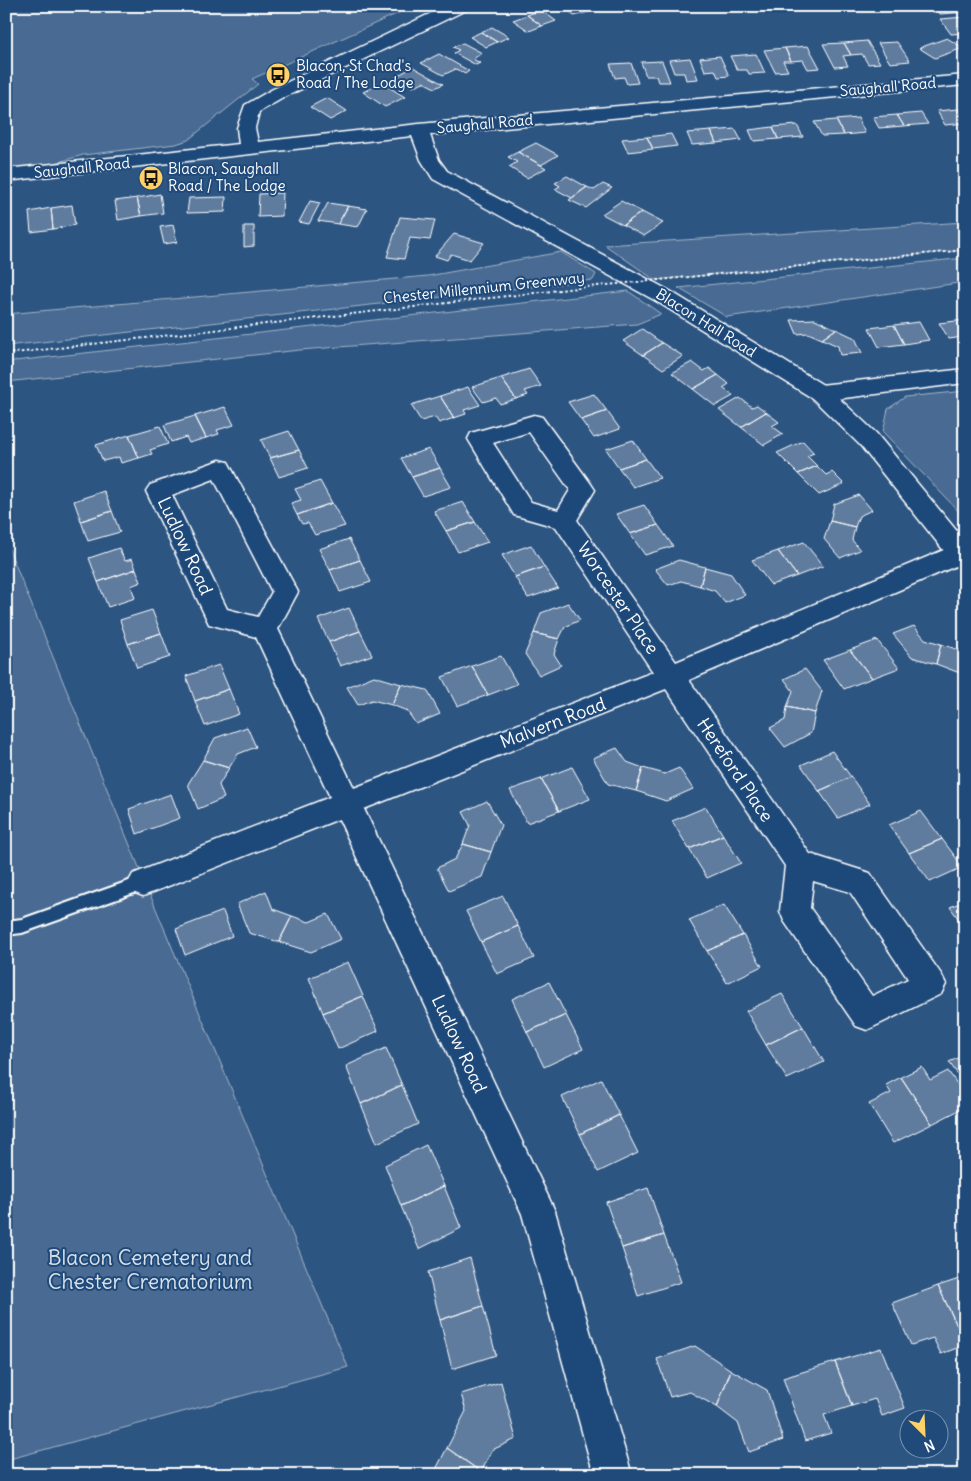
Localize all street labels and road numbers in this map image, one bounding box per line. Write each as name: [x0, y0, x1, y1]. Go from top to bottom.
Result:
street label: Saughall Road: [839, 73, 937, 100]
street label: Saughall Road: [436, 110, 534, 137]
street label: Saughall Road: [33, 153, 131, 182]
street label: Chester Millennium Greenway: [382, 267, 586, 308]
street label: Blacon Hall Road: [653, 284, 760, 361]
street label: Ludlow Road: [153, 493, 218, 599]
street label: Worcester Place: [572, 537, 664, 658]
street label: Malvern Road: [497, 692, 609, 753]
street label: Hereford Place: [692, 713, 779, 826]
street label: Ludlow Road: [427, 991, 492, 1097]

